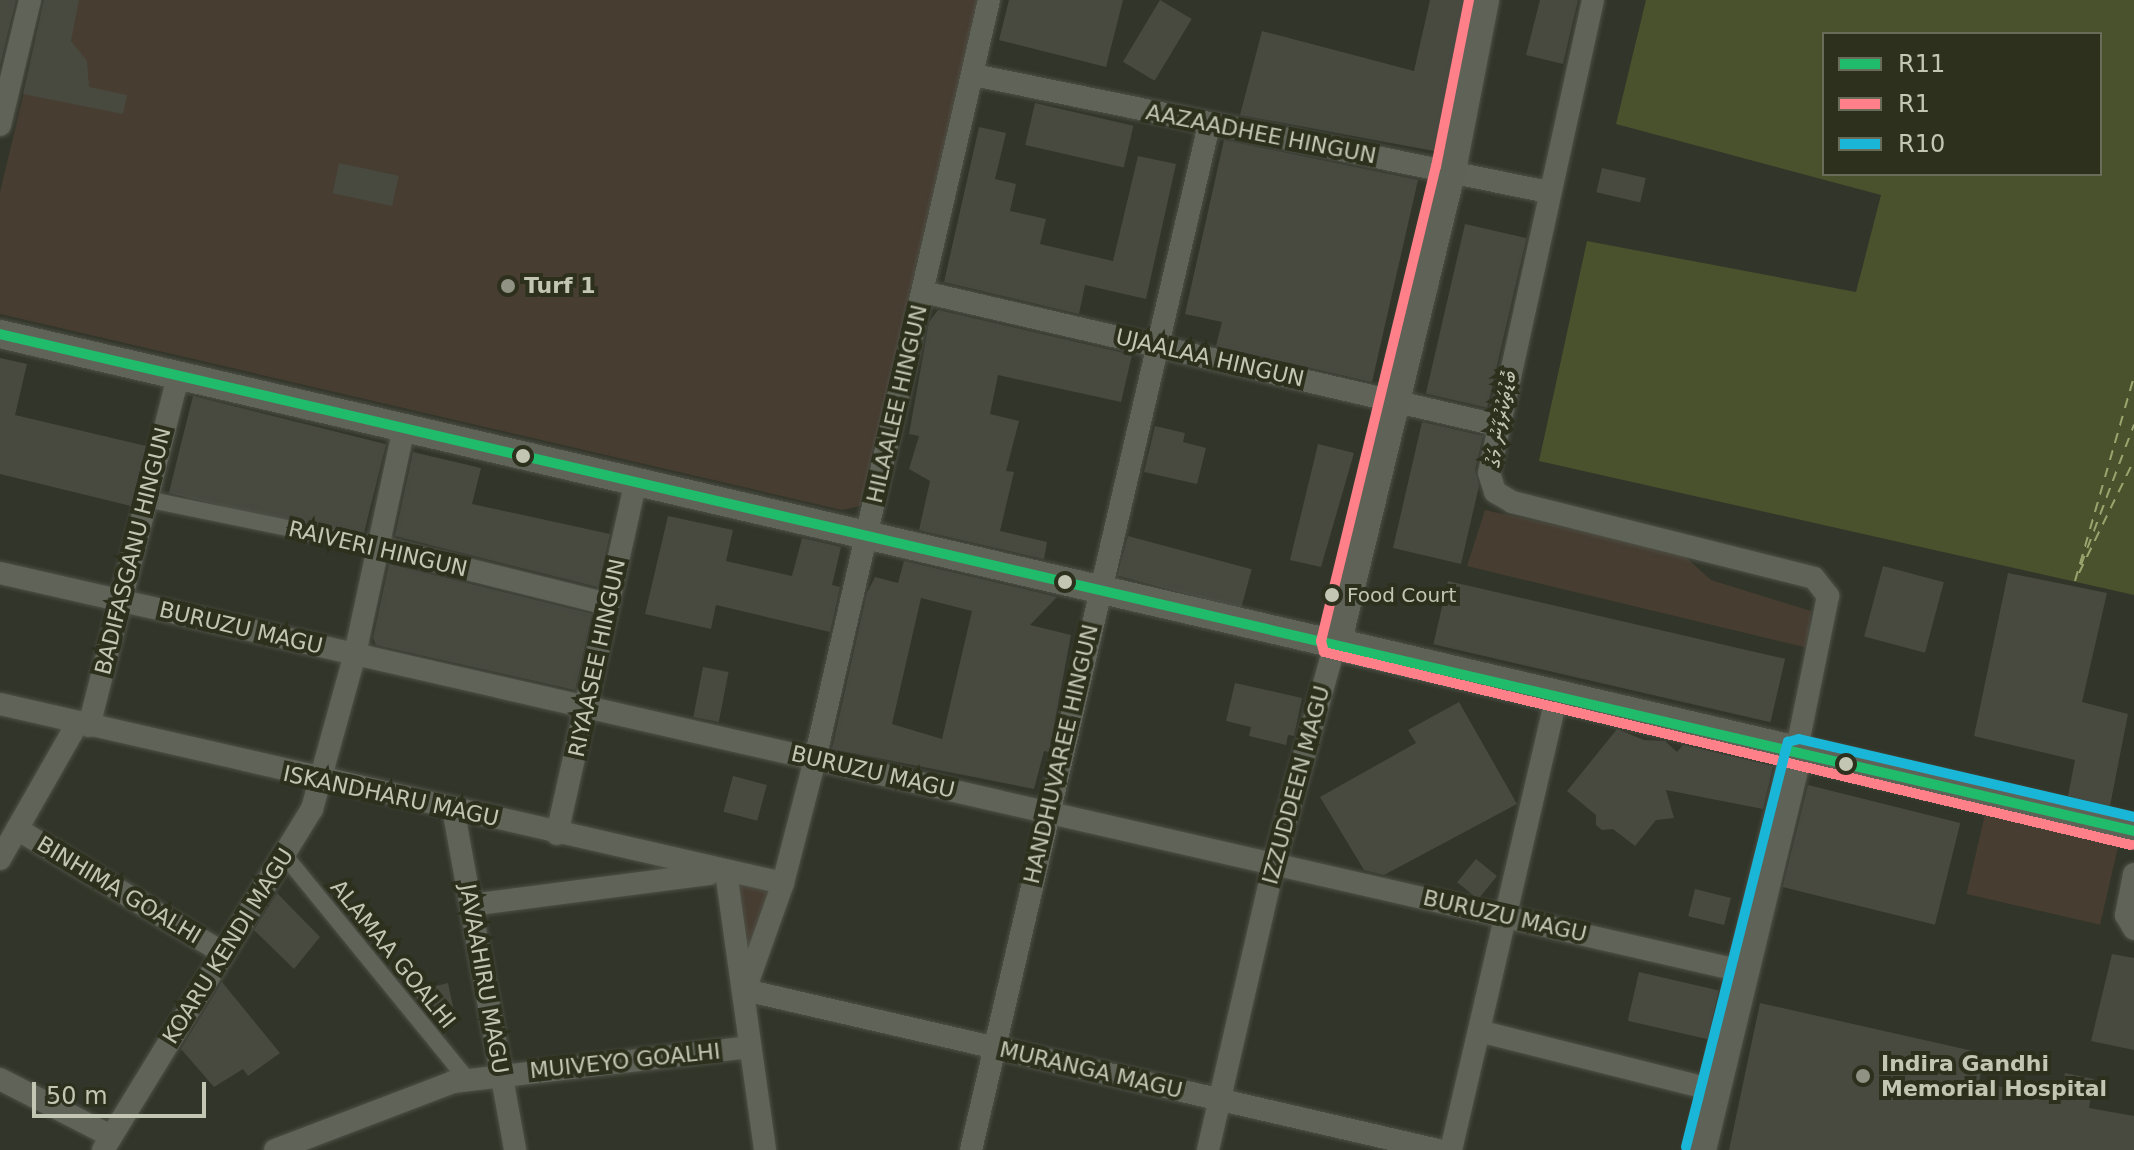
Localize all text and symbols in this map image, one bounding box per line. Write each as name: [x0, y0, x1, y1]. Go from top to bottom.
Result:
legend: [1822, 32, 2102, 176]
text: R11: [1898, 50, 1945, 78]
text: R1: [1898, 90, 1930, 118]
street label: AAZAADHEE HINGUN: [1144, 99, 1378, 169]
text: R10: [1898, 130, 1945, 158]
place label: Turf 1: [524, 273, 596, 299]
marker: Turf 1: [499, 277, 517, 295]
street label: HILAALEE HINGUN: [861, 302, 933, 506]
street label: UJAALAA HINGUN: [1113, 323, 1307, 393]
street label: ބޮޑުތަކުރުފާނު މަގު: [1480, 369, 1522, 469]
street label: BADIFASGANU HINGUN: [89, 425, 177, 677]
unlabelled marker: [515, 448, 531, 464]
street label: RAIVERI HINGUN: [286, 516, 470, 582]
street label: RIYAASEE HINGUN: [563, 556, 631, 760]
unlabelled marker: [1057, 574, 1073, 590]
place label: Food Court: [1347, 583, 1456, 607]
marker: Food Court: [1324, 587, 1340, 603]
street label: BURUZU MAGU: [157, 596, 325, 660]
street label: HANDHUVAREE HINGUN: [1018, 622, 1104, 886]
street label: IZZUDDEEN MAGU: [1257, 683, 1335, 887]
street label: BURUZU MAGU: [789, 740, 957, 804]
unlabelled marker: [1838, 756, 1854, 772]
street label: ISKANDHARU MAGU: [281, 760, 501, 832]
street label: BINHIMA GOALHI: [32, 831, 206, 949]
street label: KOARU KENDI MAGU: [157, 843, 299, 1049]
street label: ALAMAA GOALHI: [325, 874, 461, 1034]
street label: JAVAAHIRU MAGU: [454, 882, 514, 1076]
street label: BURUZU MAGU: [1421, 884, 1589, 948]
street label: MURANGA MAGU: [997, 1036, 1185, 1104]
street label: MUIVEYO GOALHI: [528, 1038, 722, 1084]
place label: Indira Gandhi Memorial Hospital: [1881, 1050, 2107, 1102]
marker: Indira Gandhi Memorial Hospital: [1852, 1065, 1874, 1087]
scale bar: [36, 1066, 210, 1116]
text: 50 m: [46, 1082, 108, 1110]

